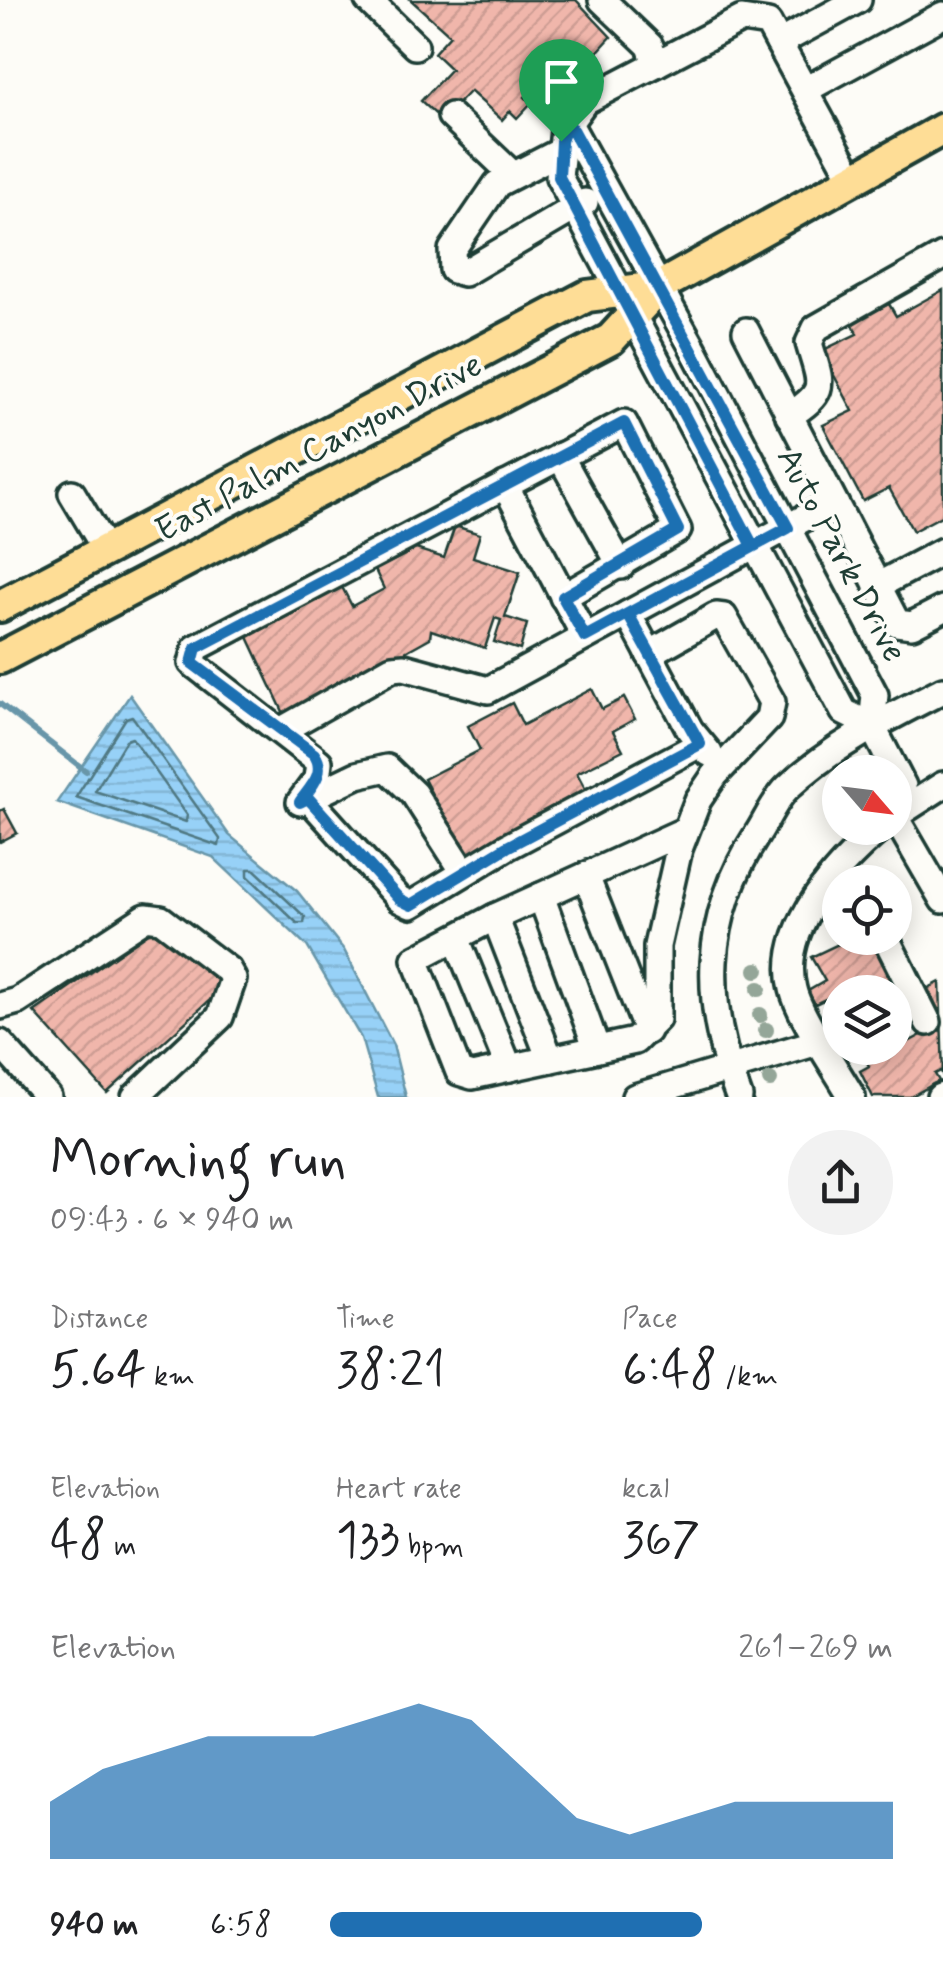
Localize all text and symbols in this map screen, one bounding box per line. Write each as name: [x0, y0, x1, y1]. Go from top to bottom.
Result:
pin: [519, 39, 604, 142]
icon: arrive: [534, 54, 589, 109]
street label: East Palm Canyon Drive: [148, 342, 490, 554]
street label: Auto Park Drive: [765, 439, 917, 671]
north arrow: [822, 755, 912, 845]
map controls: [822, 755, 912, 1065]
button: locate: [822, 865, 912, 955]
button: layers: [822, 975, 912, 1065]
text: Morning run: [50, 1125, 347, 1197]
button: share: [788, 1130, 893, 1235]
text: 09:43 · 6 × 940 m: [50, 1199, 294, 1241]
text: Distance: [50, 1301, 148, 1338]
text: Time: [336, 1301, 395, 1338]
text: Pace: [622, 1301, 678, 1338]
text: 5.64: [50, 1338, 146, 1404]
text: 38:21: [336, 1338, 445, 1404]
text: 6:48: [622, 1338, 717, 1404]
text: km: [146, 1359, 195, 1396]
text: /km: [717, 1359, 778, 1396]
text: Elevation: [50, 1471, 160, 1508]
text: Heart rate: [336, 1471, 462, 1508]
text: kcal: [622, 1471, 669, 1508]
text: 48: [50, 1508, 107, 1574]
text: 133: [336, 1508, 400, 1574]
text: 367: [622, 1508, 700, 1574]
text: m: [107, 1529, 136, 1566]
text: bpm: [400, 1529, 464, 1566]
text: Elevation: [50, 1627, 176, 1669]
text: 261–269 m: [738, 1627, 893, 1669]
text: 940 m: [50, 1904, 138, 1946]
text: 6:58: [210, 1904, 272, 1946]

